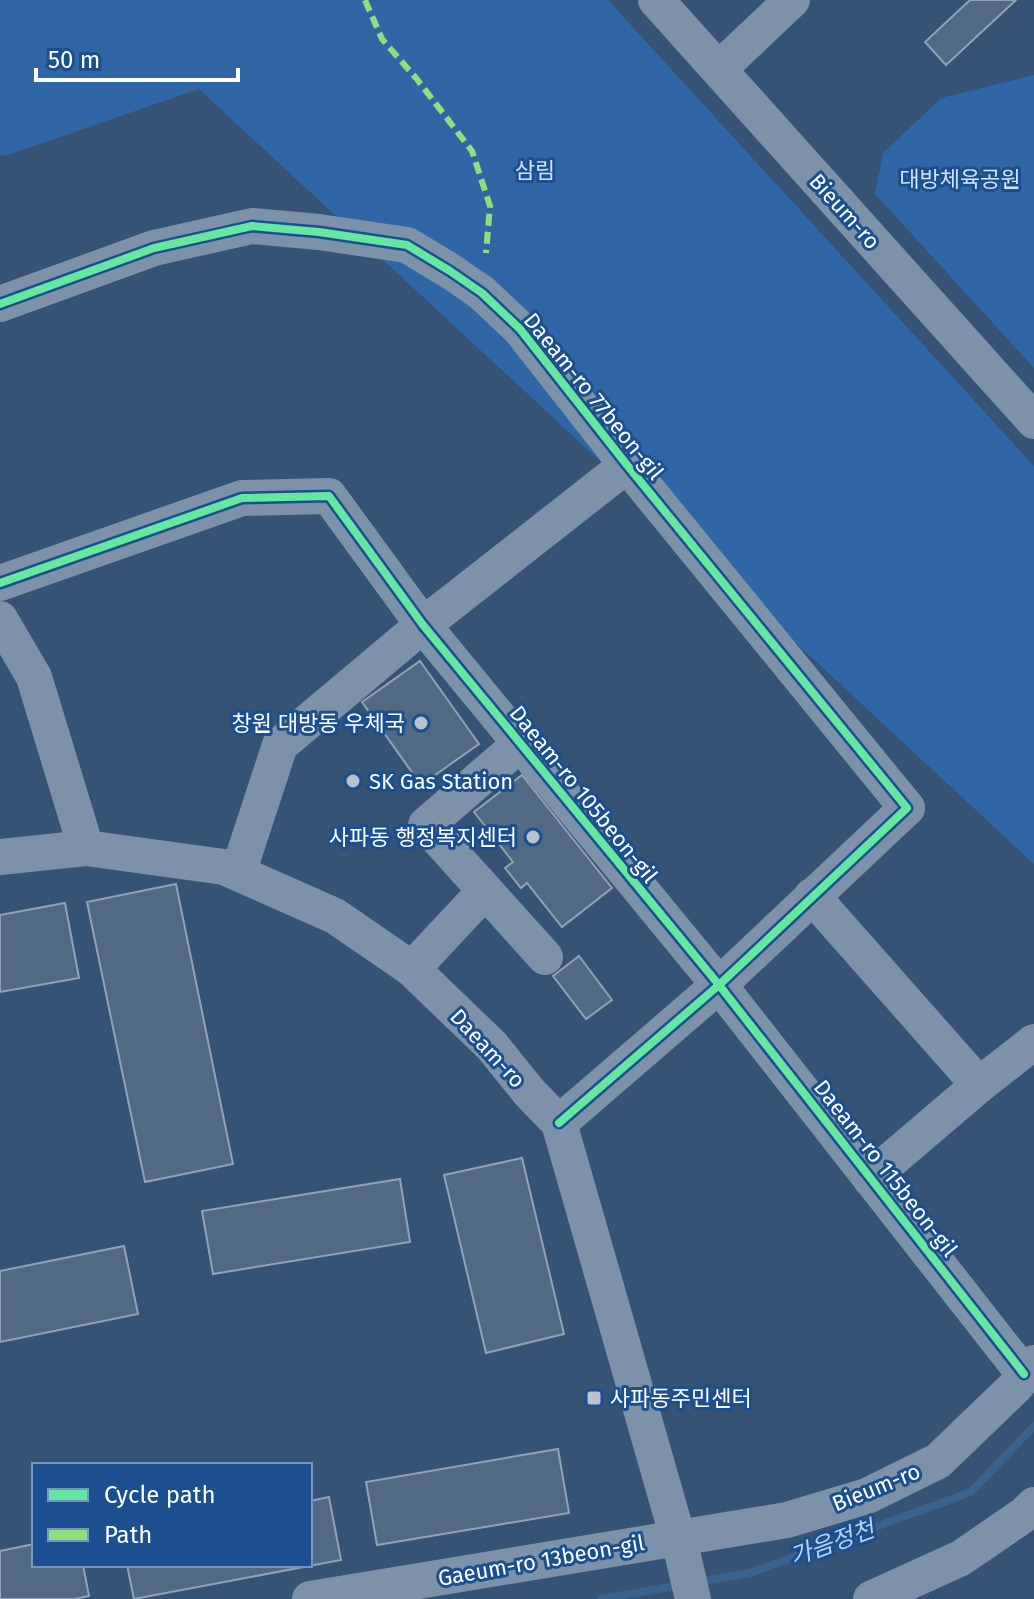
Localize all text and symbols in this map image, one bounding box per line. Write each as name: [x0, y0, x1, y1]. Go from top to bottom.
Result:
scale bar: [36, 32, 238, 82]
text: 50 m: [48, 46, 100, 74]
park label: 삼림: [515, 157, 555, 184]
park label: 대방체육공원: [899, 166, 1021, 193]
street label: Bieum-ro: [804, 168, 886, 255]
street label: Daeam-ro 77beon-gil: [518, 307, 669, 485]
street label: Daeam-ro 105beon-gil: [504, 700, 663, 888]
place label: 창원 대방동 우체국: [231, 710, 405, 737]
marker: 창원 대방동 우체국: [412, 714, 430, 732]
place label: SK Gas Station: [369, 768, 513, 795]
marker: SK Gas Station: [344, 772, 362, 790]
place label: 사파동 행정복지센터: [329, 824, 517, 851]
marker: 사파동 행정복지센터: [524, 828, 542, 846]
street label: Daeam-ro: [444, 1003, 531, 1093]
street label: Daeam-ro 115beon-gil: [808, 1074, 963, 1262]
place label: 사파동주민센터: [610, 1385, 752, 1412]
marker: 사파동주민센터: [585, 1389, 603, 1407]
street label: Bieum-ro: [828, 1458, 924, 1517]
legend: [32, 1463, 312, 1567]
text: Cycle path: [104, 1481, 216, 1509]
water label: 가음정천: [786, 1514, 881, 1571]
text: Path: [104, 1521, 152, 1549]
street label: Gaeum-ro 13beon-gil: [436, 1529, 646, 1592]

